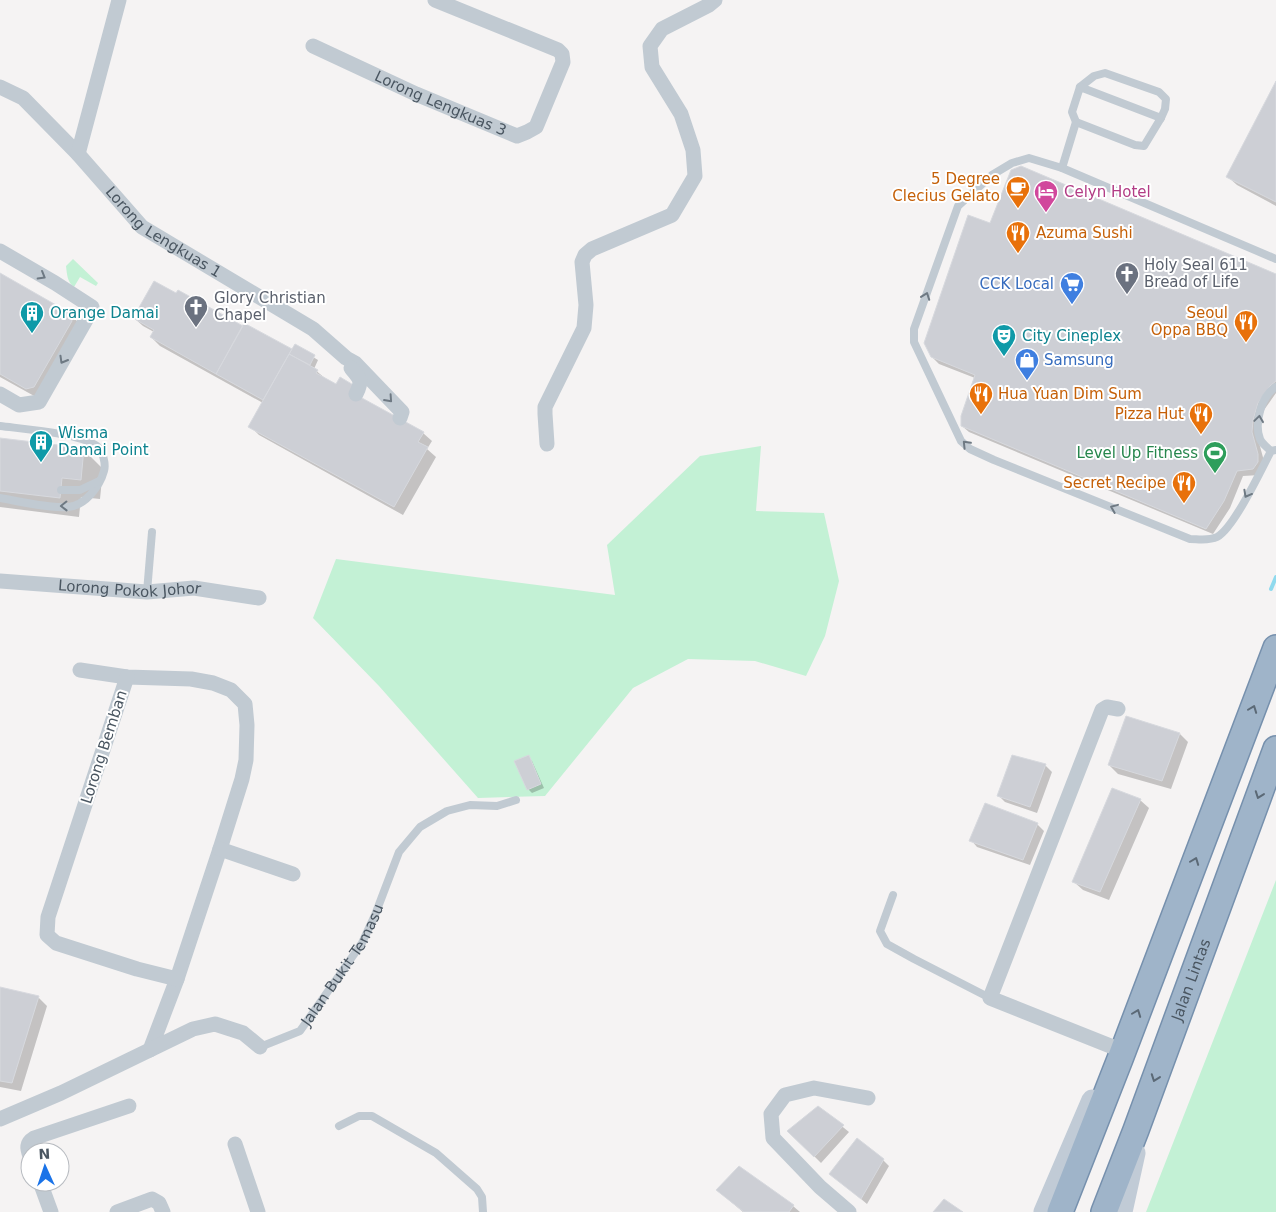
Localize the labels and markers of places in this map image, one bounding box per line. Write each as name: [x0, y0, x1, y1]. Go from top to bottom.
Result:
place label: 5 Degree Clecius Gelato: [892, 170, 1000, 205]
cafe icon: 5 Degree Clecius Gelato: [1005, 175, 1031, 209]
hotel icon: Celyn Hotel: [1033, 179, 1059, 213]
place label: Celyn Hotel: [1064, 183, 1151, 201]
restaurant icon: Azuma Sushi: [1005, 220, 1031, 254]
place label: Azuma Sushi: [1036, 224, 1133, 242]
place label: Holy Seal 611 Bread of Life: [1144, 256, 1248, 291]
church icon: Holy Seal 611 Bread of Life: [1114, 261, 1140, 295]
supermarket icon: CCK Local: [1059, 271, 1085, 305]
place label: CCK Local: [980, 275, 1054, 293]
place label: Glory Christian Chapel: [214, 289, 326, 324]
church icon: Glory Christian Chapel: [183, 294, 209, 328]
building icon: Orange Damai: [19, 300, 45, 334]
place label: Orange Damai: [50, 304, 159, 322]
place label: Seoul Oppa BBQ: [1151, 304, 1228, 339]
restaurant icon: Seoul Oppa BBQ: [1233, 309, 1259, 343]
theatre icon: City Cineplex: [991, 323, 1017, 357]
place label: City Cineplex: [1022, 327, 1121, 345]
shop icon: Samsung: [1014, 347, 1040, 381]
place label: Samsung: [1044, 351, 1114, 369]
restaurant icon: Hua Yuan Dim Sum: [968, 381, 994, 415]
place label: Hua Yuan Dim Sum: [998, 385, 1142, 403]
restaurant icon: Pizza Hut: [1188, 401, 1214, 435]
place label: Pizza Hut: [1115, 405, 1184, 423]
place label: Wisma Damai Point: [58, 424, 149, 459]
building icon: Wisma Damai Point: [28, 429, 54, 463]
sports icon: Level Up Fitness: [1202, 440, 1228, 474]
place label: Level Up Fitness: [1076, 444, 1198, 462]
restaurant icon: Secret Recipe: [1171, 470, 1197, 504]
place label: Secret Recipe: [1063, 474, 1166, 492]

